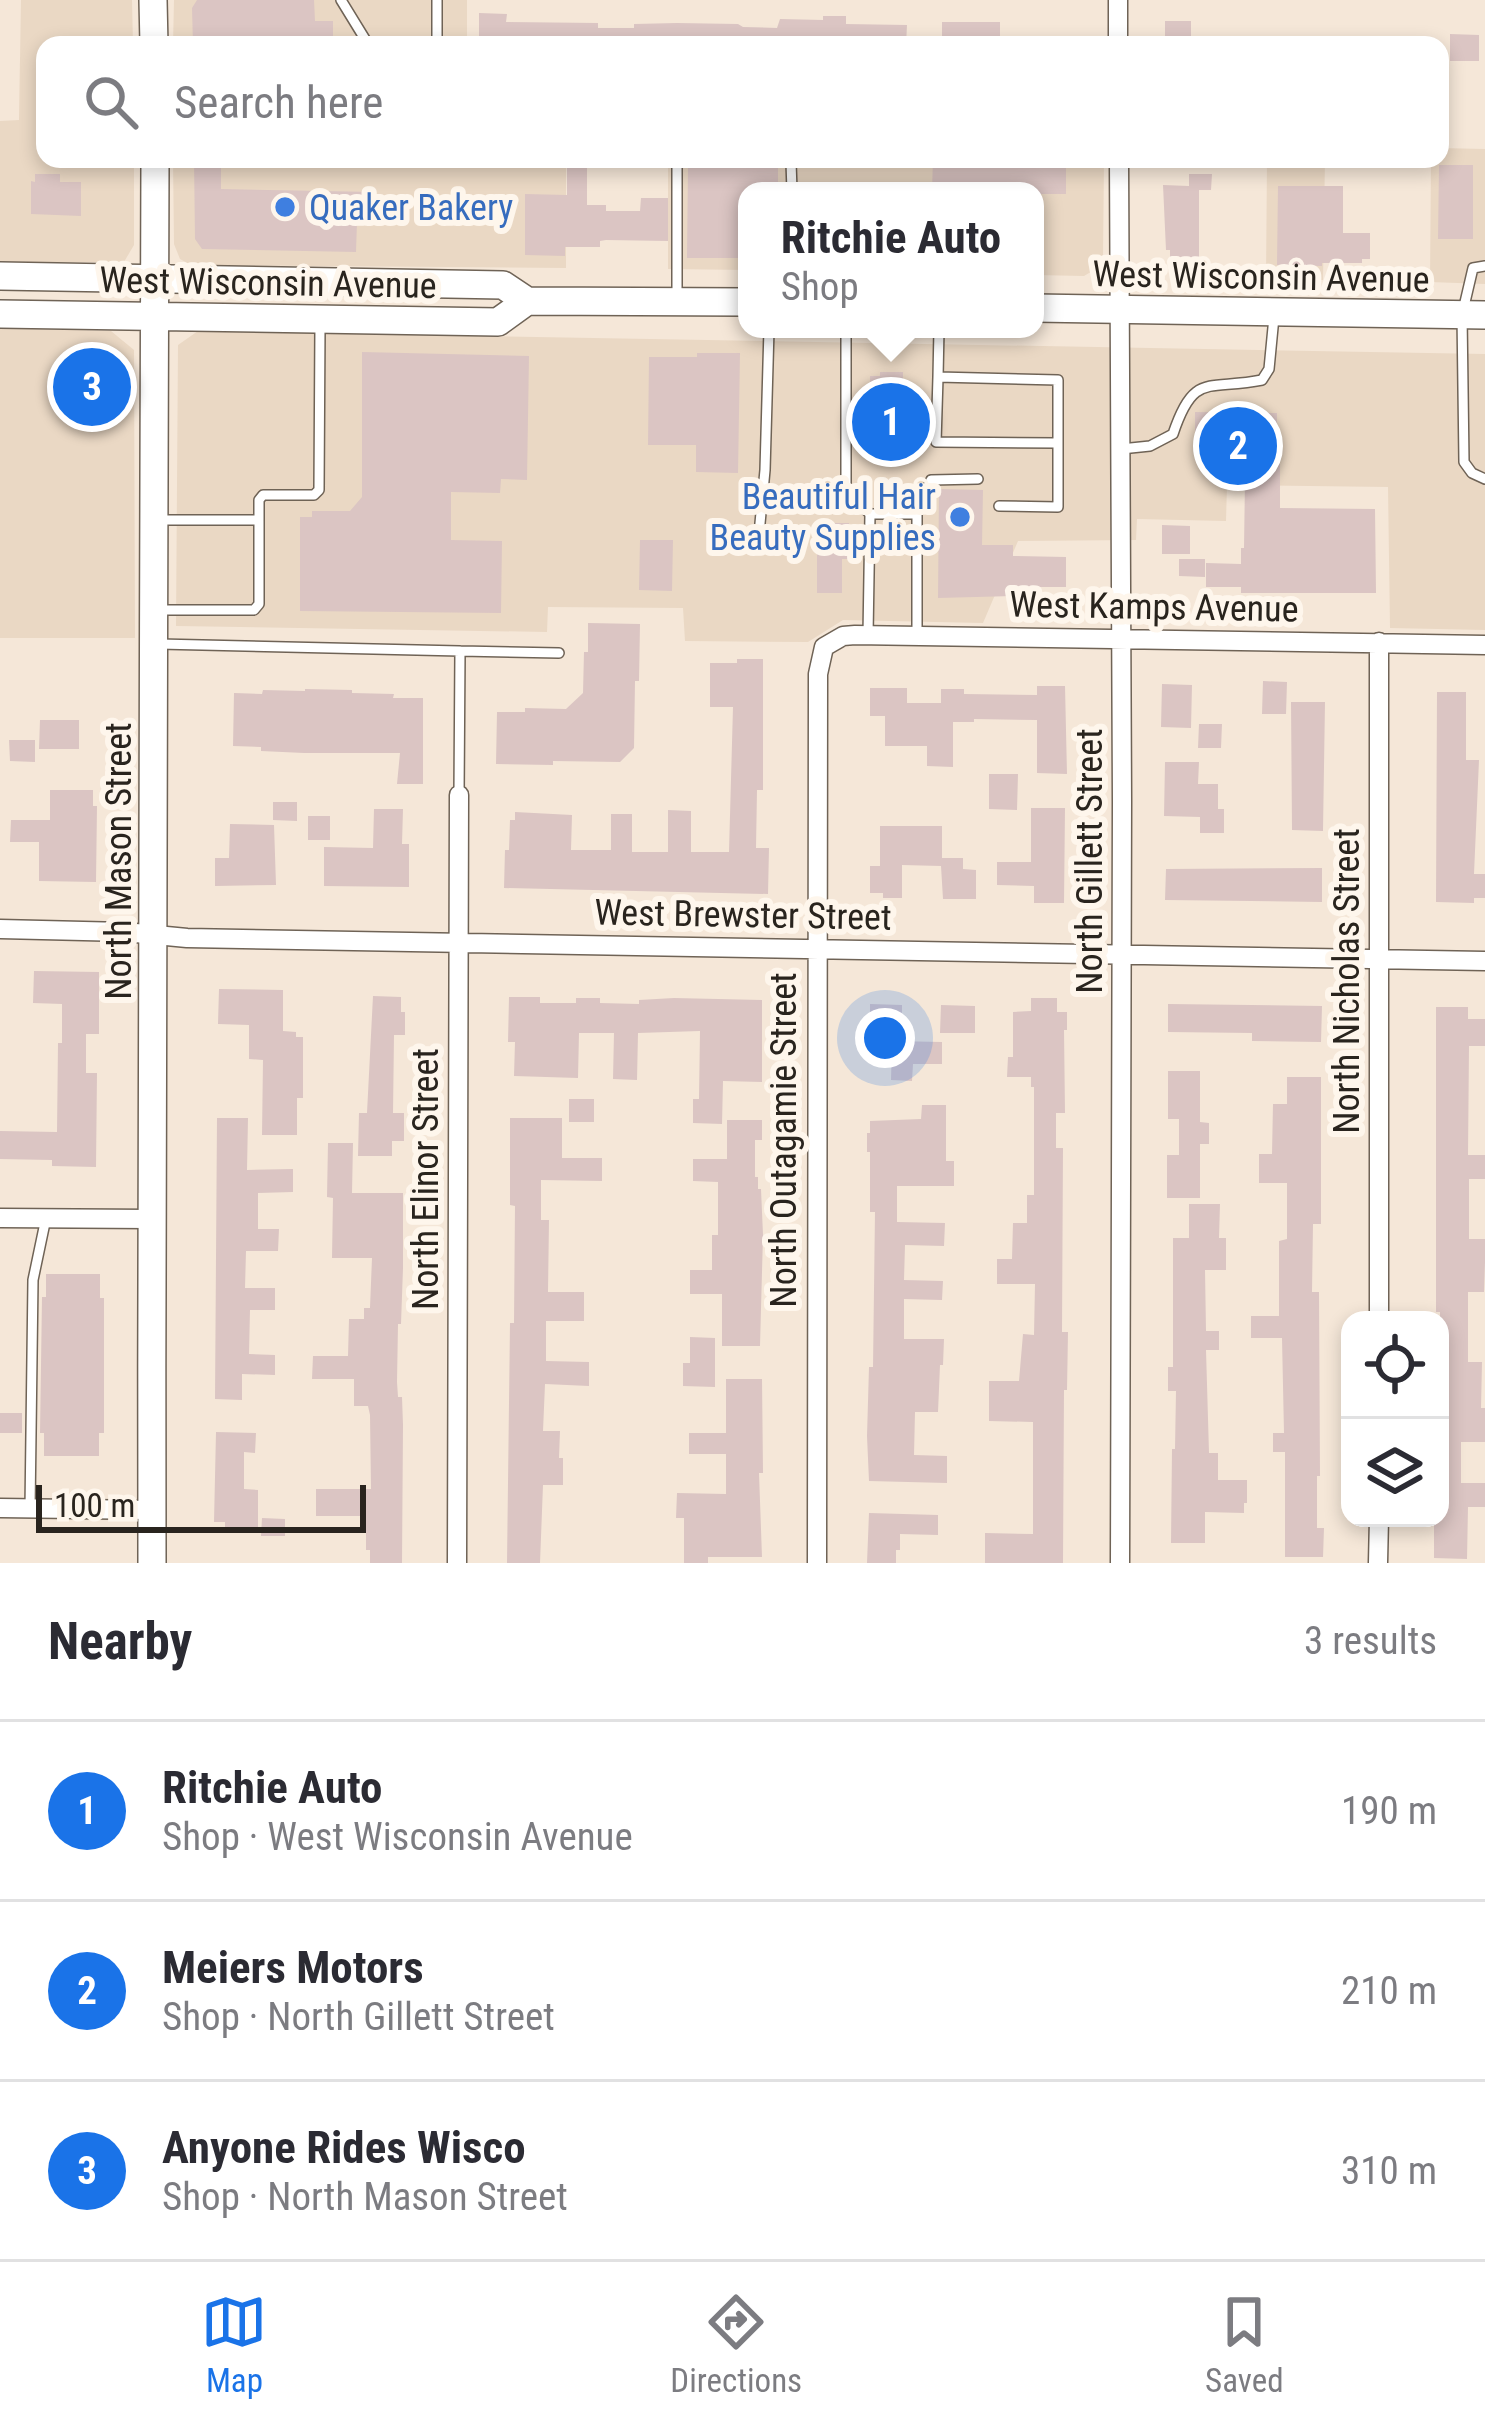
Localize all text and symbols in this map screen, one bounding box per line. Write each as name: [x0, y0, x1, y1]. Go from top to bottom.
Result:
search box: [36, 36, 1449, 168]
icon: search: [78, 69, 144, 135]
text: Search here: [174, 76, 383, 129]
popup: [738, 182, 1044, 338]
place label: Quaker Bakery: [309, 187, 513, 229]
marker: Quaker Bakery: [272, 194, 298, 220]
text: Ritchie Auto: [781, 211, 1001, 264]
street label: West Wisconsin Avenue: [1092, 253, 1430, 301]
street label: West Wisconsin Avenue: [99, 259, 437, 307]
text: Shop: [781, 264, 859, 310]
pin: 3: [53, 342, 131, 432]
pin: 1: [852, 377, 930, 467]
pin: 2: [1199, 401, 1277, 491]
place label: Beautiful Hair Beauty Supplies: [710, 476, 936, 559]
marker: Beautiful Hair Beauty Supplies: [947, 504, 973, 530]
street label: West Kamps Avenue: [1009, 583, 1299, 631]
street label: North Mason Street: [98, 722, 140, 1000]
street label: North Gillett Street: [1069, 728, 1111, 994]
street label: North Nicholas Street: [1326, 828, 1368, 1134]
street label: West Brewster Street: [594, 891, 892, 939]
street label: North Outagamie Street: [763, 972, 805, 1308]
your location: [855, 1008, 915, 1068]
street label: North Elinor Street: [405, 1048, 447, 1310]
map controls: [1341, 1311, 1449, 1527]
button: locate: [1341, 1311, 1449, 1419]
button: layers: [1341, 1419, 1449, 1527]
scale bar: [36, 1479, 366, 1532]
text: 100 m: [54, 1486, 135, 1525]
text: Nearby: [48, 1612, 192, 1671]
text: 3 results: [1304, 1618, 1437, 1664]
text: Ritchie Auto: [162, 1761, 382, 1814]
text: 1: [77, 1788, 97, 1834]
text: 190 m: [1341, 1788, 1437, 1834]
text: Shop · West Wisconsin Avenue: [162, 1814, 633, 1860]
text: Meiers Motors: [162, 1941, 424, 1994]
text: 2: [77, 1968, 97, 2014]
text: 210 m: [1341, 1968, 1437, 2014]
text: Shop · North Gillett Street: [162, 1994, 555, 2040]
text: Anyone Rides Wisco: [162, 2121, 526, 2174]
text: 3: [77, 2148, 97, 2194]
text: 310 m: [1341, 2148, 1437, 2194]
text: Shop · North Mason Street: [162, 2174, 568, 2220]
tab: Map: [201, 2289, 267, 2400]
tab: Directions: [670, 2289, 802, 2400]
tab: Saved: [1205, 2289, 1284, 2400]

